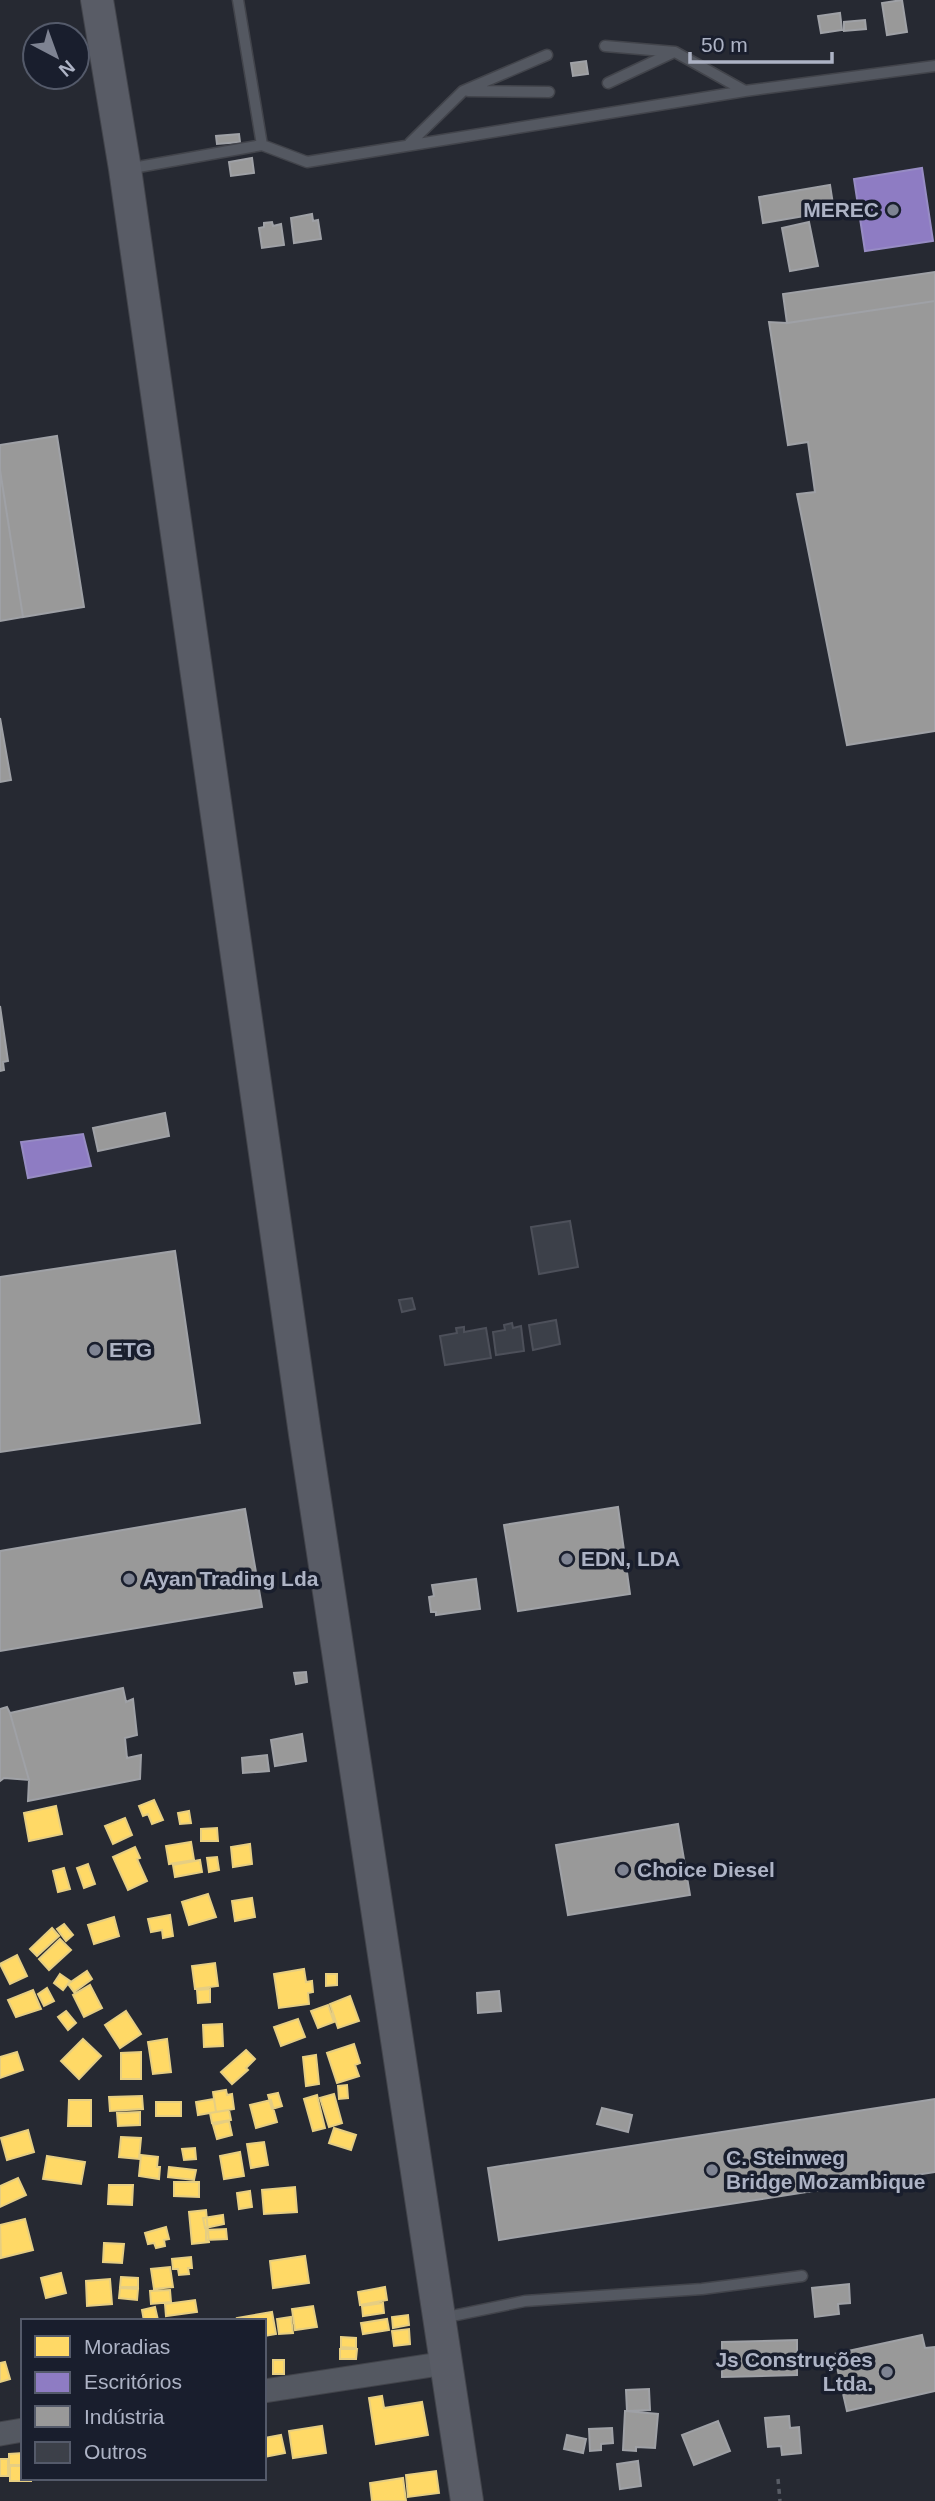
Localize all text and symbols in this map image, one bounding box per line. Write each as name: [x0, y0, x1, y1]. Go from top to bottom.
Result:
north arrow: [21, 21, 91, 91]
scale bar: [690, 21, 832, 65]
text: 50 m: [701, 33, 748, 56]
text: N: [55, 56, 79, 81]
place label: MEREC: [803, 198, 879, 221]
marker: MEREC: [885, 202, 901, 218]
place label: ETG: [109, 1338, 152, 1361]
marker: ETG: [87, 1342, 103, 1358]
place label: EDN, LDA: [581, 1547, 680, 1570]
marker: EDN, LDA: [559, 1551, 575, 1567]
place label: Ayan Trading Lda: [143, 1567, 319, 1590]
marker: Ayan Trading Lda: [121, 1571, 137, 1587]
place label: Choice Diesel: [637, 1858, 775, 1881]
marker: Choice Diesel: [615, 1862, 631, 1878]
place label: C. Steinweg Bridge Mozambique: [726, 2146, 926, 2193]
marker: C. Steinweg Bridge Mozambique: [704, 2162, 720, 2178]
legend: [21, 2319, 266, 2480]
text: Moradias: [84, 2335, 170, 2358]
place label: Js Construções Ltda.: [715, 2348, 873, 2395]
marker: Js Construções Ltda.: [879, 2364, 895, 2380]
text: Escritórios: [84, 2370, 182, 2393]
text: Indústria: [84, 2405, 165, 2428]
text: Outros: [84, 2440, 147, 2463]

